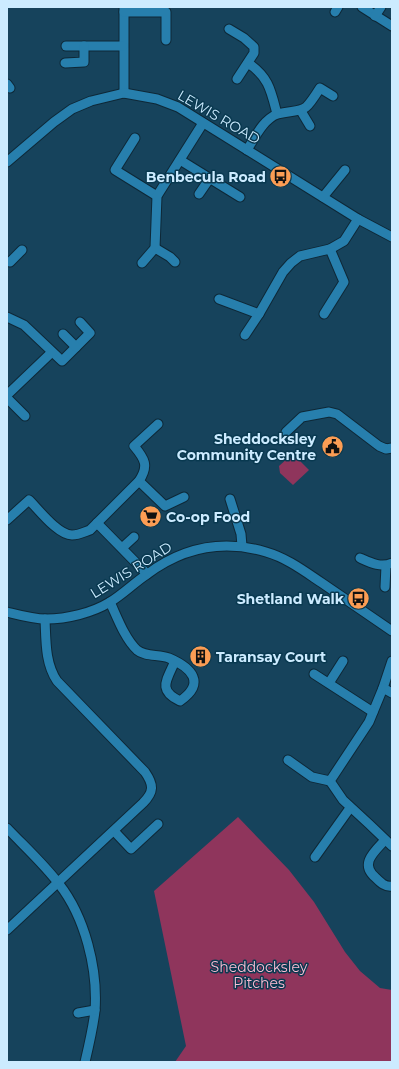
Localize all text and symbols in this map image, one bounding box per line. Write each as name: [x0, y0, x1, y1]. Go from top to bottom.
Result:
street label: LEWIS ROAD: [174, 86, 264, 148]
bus stop icon: Benbecula Road: [268, 164, 294, 190]
place label: Benbecula Road: [146, 168, 266, 186]
place label: Sheddocksley Community Centre: [177, 430, 317, 464]
public building icon: Sheddocksley Community Centre: [319, 434, 345, 460]
supermarket icon: Co-op Food: [137, 504, 163, 530]
place label: Co-op Food: [166, 508, 250, 526]
street label: LEWIS ROAD: [87, 538, 175, 602]
bus stop icon: Shetland Walk: [346, 586, 372, 612]
place label: Shetland Walk: [237, 590, 345, 608]
building icon: Taransay Court: [188, 644, 214, 670]
place label: Taransay Court: [216, 648, 326, 666]
park label: Sheddocksley Pitches: [211, 958, 308, 992]

